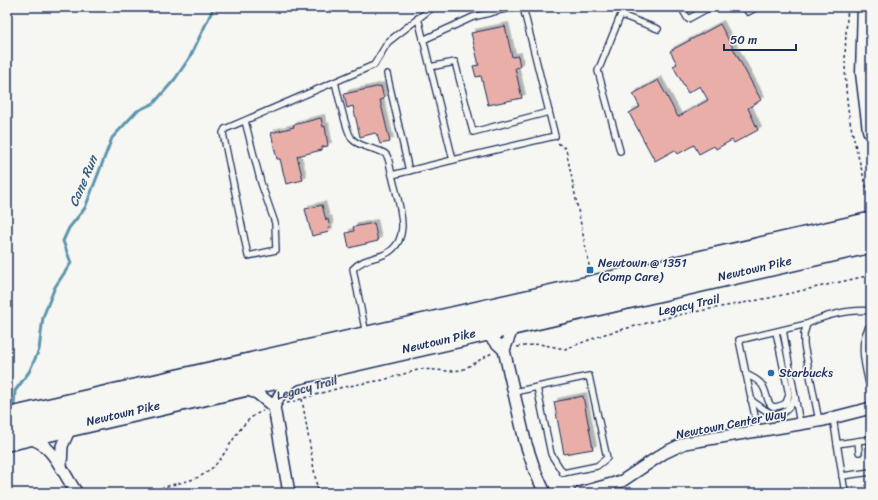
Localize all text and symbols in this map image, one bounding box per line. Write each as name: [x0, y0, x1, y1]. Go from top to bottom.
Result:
scale bar: [724, 26, 796, 52]
text: 50 m: [730, 29, 757, 51]
water label: Cane Run: [62, 150, 105, 210]
street label: Newtown Pike: [716, 250, 794, 288]
place label: Newtown @ 1351 (Comp Care): [598, 252, 687, 288]
marker: Newtown @ 1351 (Comp Care): [585, 265, 595, 275]
street label: Legacy Trail: [656, 288, 722, 322]
street label: Newtown Pike: [400, 322, 478, 360]
place label: Starbucks: [779, 362, 833, 384]
marker: Starbucks: [766, 368, 776, 378]
street label: Legacy Trail: [274, 369, 340, 407]
street label: Newtown Pike: [84, 394, 162, 433]
street label: Newtown Center Way: [674, 402, 789, 446]

